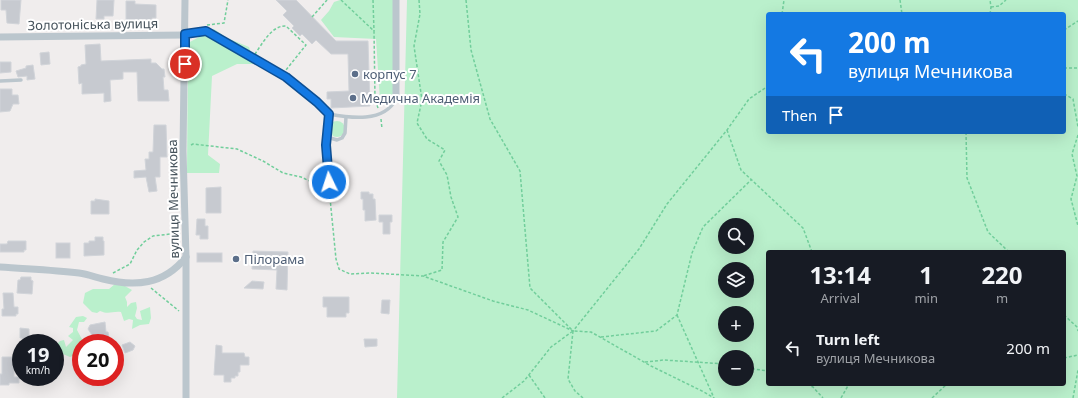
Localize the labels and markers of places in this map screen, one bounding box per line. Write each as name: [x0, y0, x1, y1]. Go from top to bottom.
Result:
pin: [168, 47, 202, 81]
place label: корпус 7: [363, 65, 417, 83]
marker: корпус 7: [350, 69, 360, 79]
place label: Медична Академія: [361, 89, 480, 107]
marker: Медична Академія: [348, 93, 358, 103]
place label: Пілорама: [244, 250, 305, 268]
marker: Пілорама: [231, 254, 241, 264]

